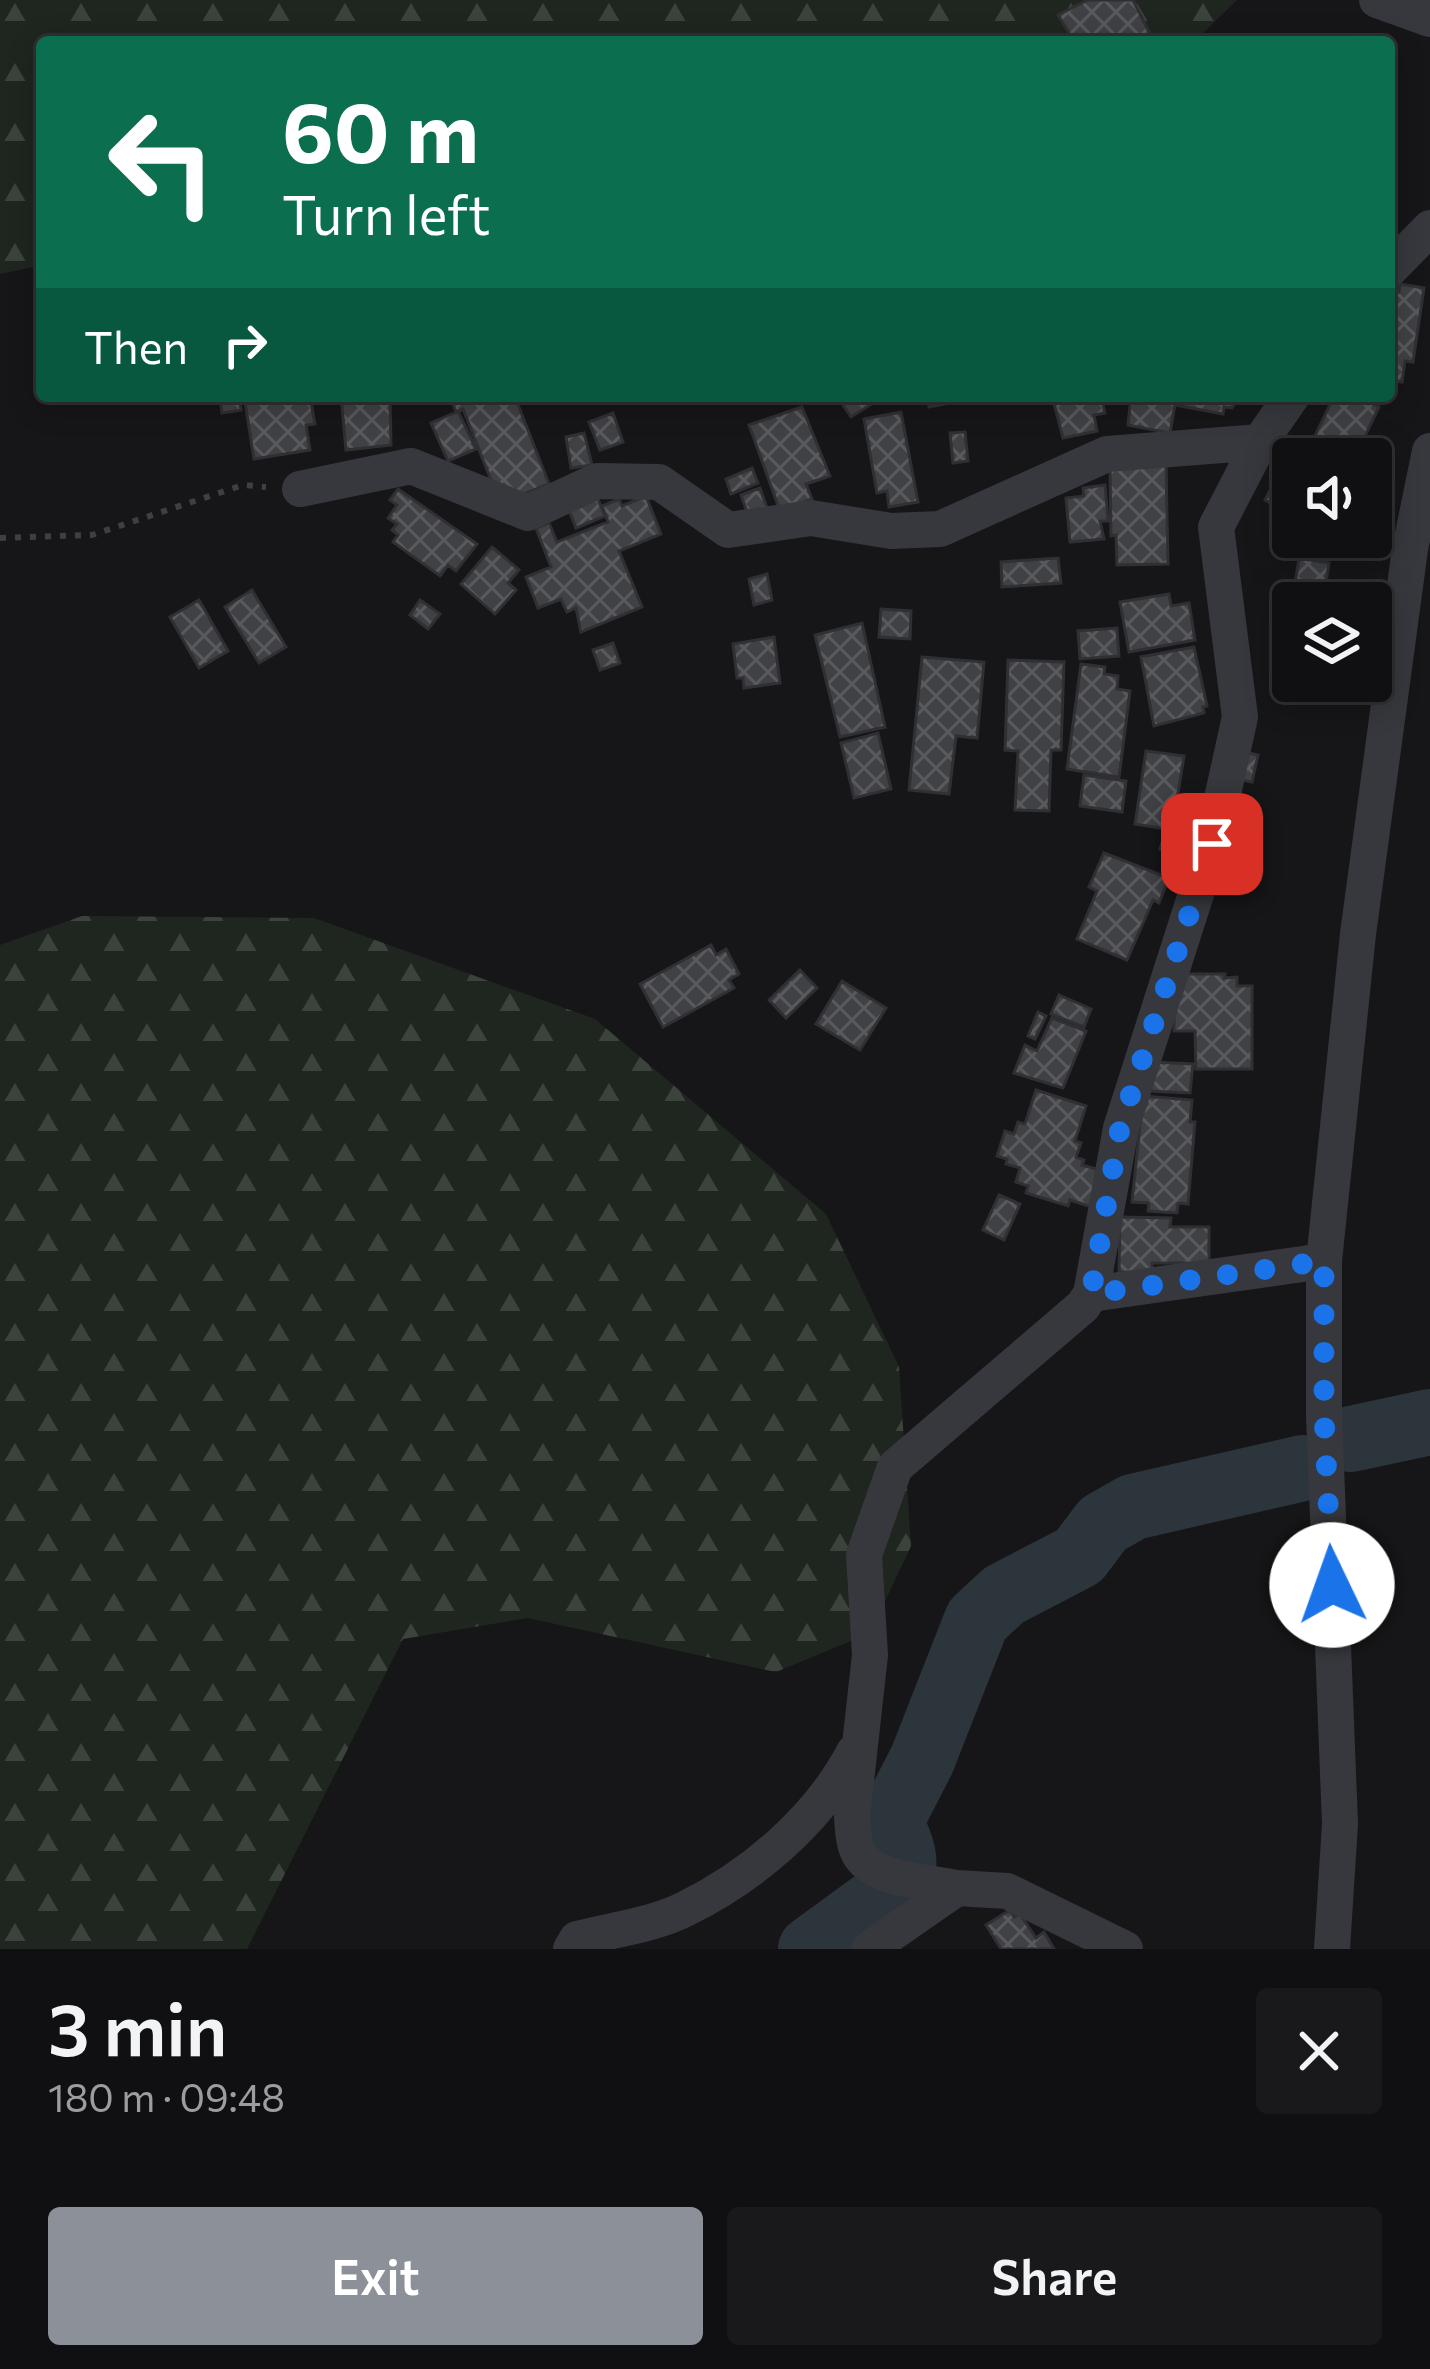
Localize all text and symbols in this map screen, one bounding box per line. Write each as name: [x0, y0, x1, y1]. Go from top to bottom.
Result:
text: 60 m: [282, 78, 479, 180]
icon: left: [84, 84, 240, 240]
text: Turn left: [282, 180, 490, 246]
icon: right: [212, 312, 278, 378]
text: Then: [84, 318, 188, 373]
map controls: [1272, 438, 1392, 702]
button: sound: [1272, 438, 1392, 558]
button: layers: [1272, 582, 1392, 702]
pin: [1161, 793, 1263, 895]
icon: arrive: [1179, 811, 1245, 877]
position arrow: [1269, 1522, 1395, 1648]
text: 3 min: [48, 1983, 227, 2071]
button: close: [1256, 1988, 1382, 2114]
text: 180 m · 09:48: [48, 2072, 285, 2120]
button: Exit: [48, 2207, 703, 2345]
button: Share: [727, 2207, 1382, 2345]

